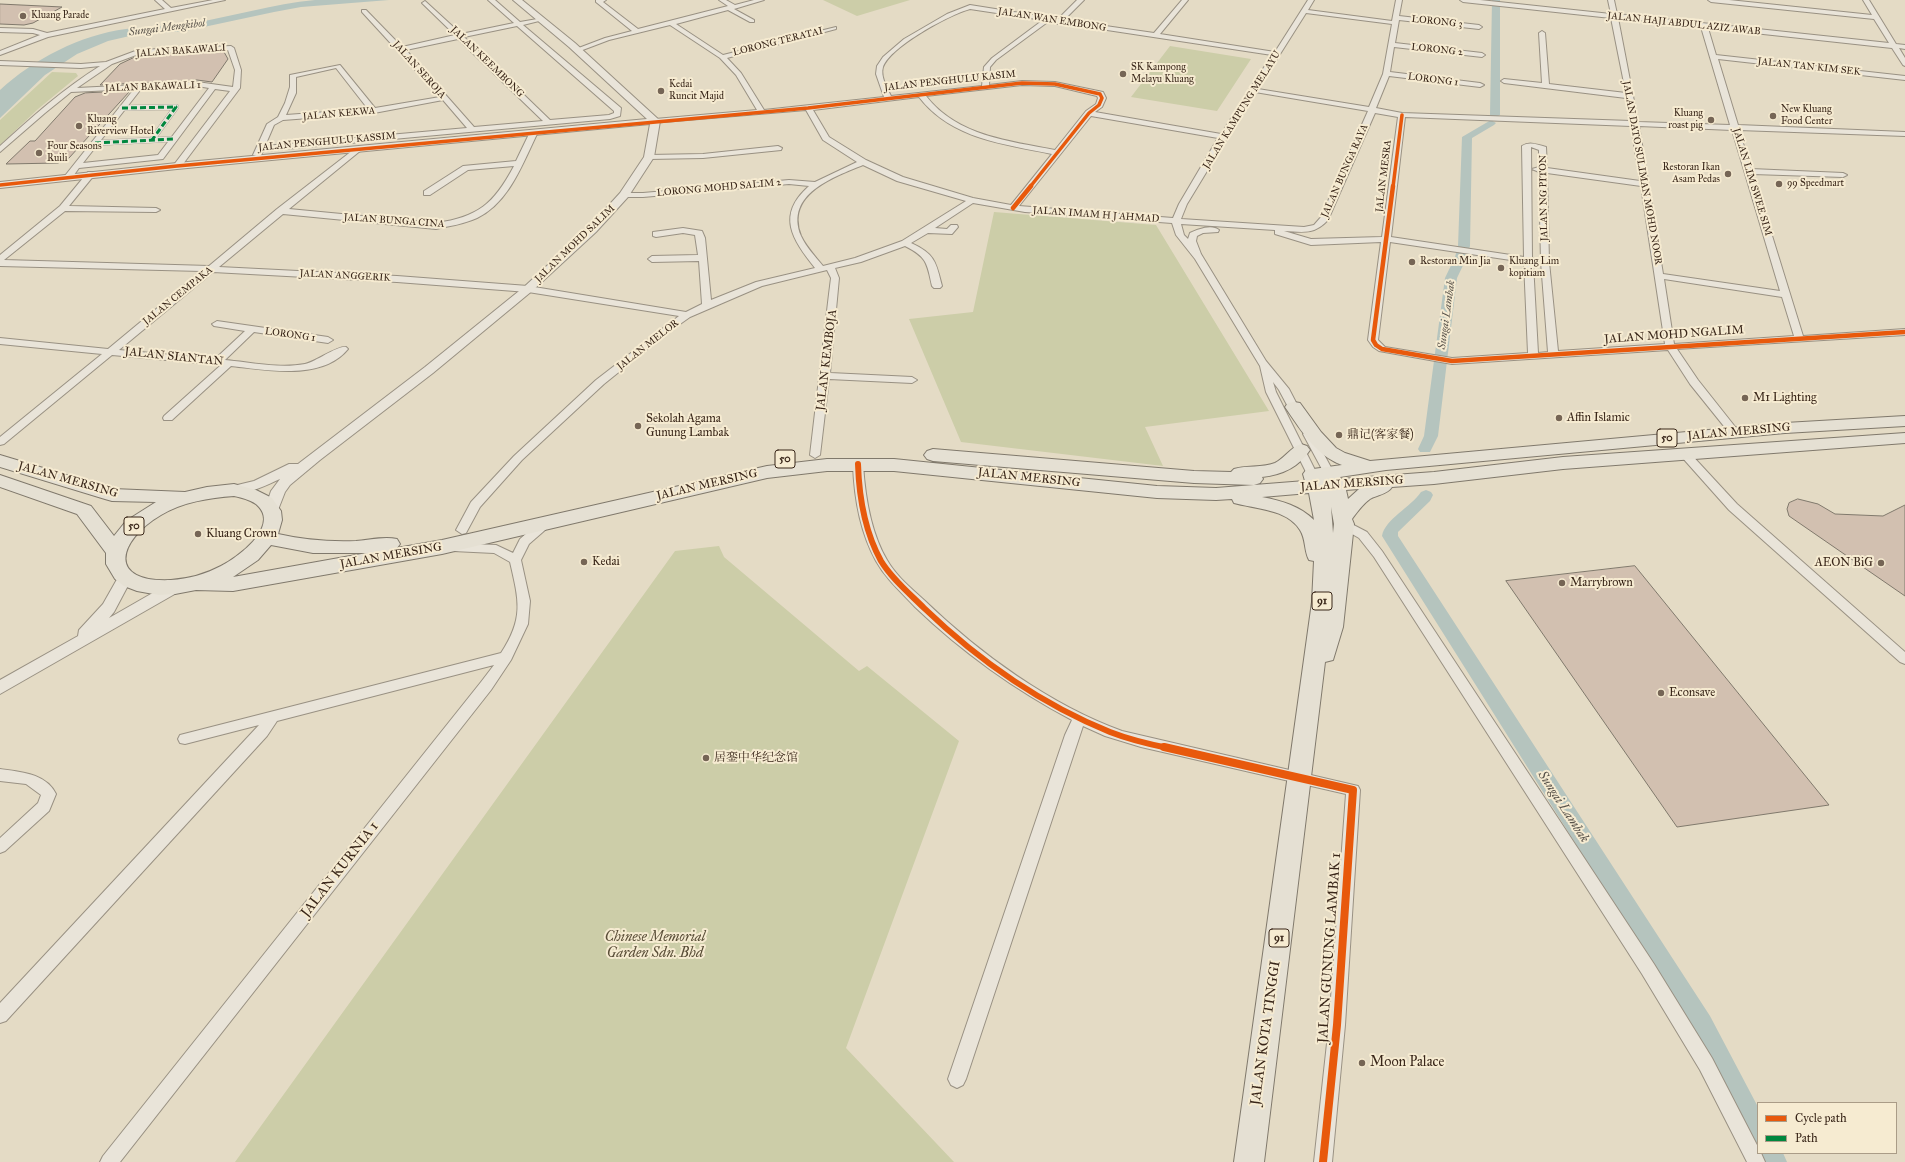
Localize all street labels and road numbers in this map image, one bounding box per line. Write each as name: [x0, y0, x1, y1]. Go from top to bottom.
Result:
street label: JALAN WAN EMBONG: [997, 6, 1107, 34]
street label: JALAN HAJI ABDUL AZIZ AWAB: [1607, 10, 1761, 38]
street label: LORONG 3: [1411, 13, 1463, 31]
street label: JALAN KEEMBONG: [448, 24, 526, 100]
street label: LORONG TERATAI: [732, 25, 824, 59]
street label: JALAN SEROJA: [390, 39, 448, 101]
street label: LORONG 2: [1411, 41, 1463, 59]
street label: JALAN BAKAWALI: [136, 42, 226, 60]
street label: JALAN KAMPUNG MELAYU: [1201, 49, 1283, 171]
street label: JALAN TAN KIM SEK: [1757, 56, 1861, 78]
street label: JALAN PENGHULU KASIM: [884, 68, 1016, 94]
street label: LORONG 1: [1407, 71, 1459, 89]
street label: JALAN BAKAWALI 1: [105, 79, 201, 95]
street label: JALAN DATO SULIMAN MOHD NOOR: [1620, 80, 1664, 266]
street label: JALAN KEKWA: [302, 105, 376, 123]
street label: JALAN BUNGA RAYA: [1319, 122, 1371, 220]
street label: JALAN LIM SWEE SIM: [1730, 127, 1774, 237]
street label: JALAN PENGHULU KASSIM: [258, 130, 396, 154]
street label: JALAN MESRA: [1374, 139, 1394, 213]
street label: JALAN NG PITON: [1537, 155, 1551, 241]
street label: LORONG MOHD SALIM 2: [656, 177, 782, 199]
street label: JALAN MOHD SALIM: [532, 203, 618, 285]
street label: JALAN IMAM H J AHMAD: [1032, 205, 1160, 225]
street label: JALAN BUNGA CINA: [343, 211, 445, 231]
street label: JALAN CEMPAKA: [141, 264, 215, 328]
street label: JALAN ANGGERIK: [299, 268, 391, 284]
street label: JALAN KEMBOJA: [814, 308, 840, 412]
street label: JALAN MELOR: [615, 317, 681, 373]
street label: JALAN MOHD NGALIM: [1604, 323, 1744, 347]
street label: LORONG 1: [264, 326, 316, 344]
street label: JALAN SIANTAN: [124, 345, 224, 369]
street label: JALAN MERSING: [1687, 420, 1791, 444]
road number: 50: [1657, 429, 1677, 447]
road number: 50: [775, 450, 795, 468]
street label: JALAN MERSING: [16, 459, 120, 501]
street label: JALAN MERSING: [977, 465, 1081, 491]
street label: JALAN MERSING: [655, 466, 759, 504]
street label: JALAN MERSING: [1300, 473, 1404, 495]
road number: 50: [124, 517, 144, 535]
street label: JALAN MERSING: [339, 540, 443, 572]
road number: 91: [1312, 592, 1332, 610]
street label: JALAN KURNIA 1: [298, 819, 382, 921]
street label: JALAN GUNUNG LAMBAK 1: [1315, 852, 1345, 1044]
road number: 91: [1269, 929, 1289, 947]
street label: JALAN KOTA TINGGI: [1248, 960, 1284, 1106]

